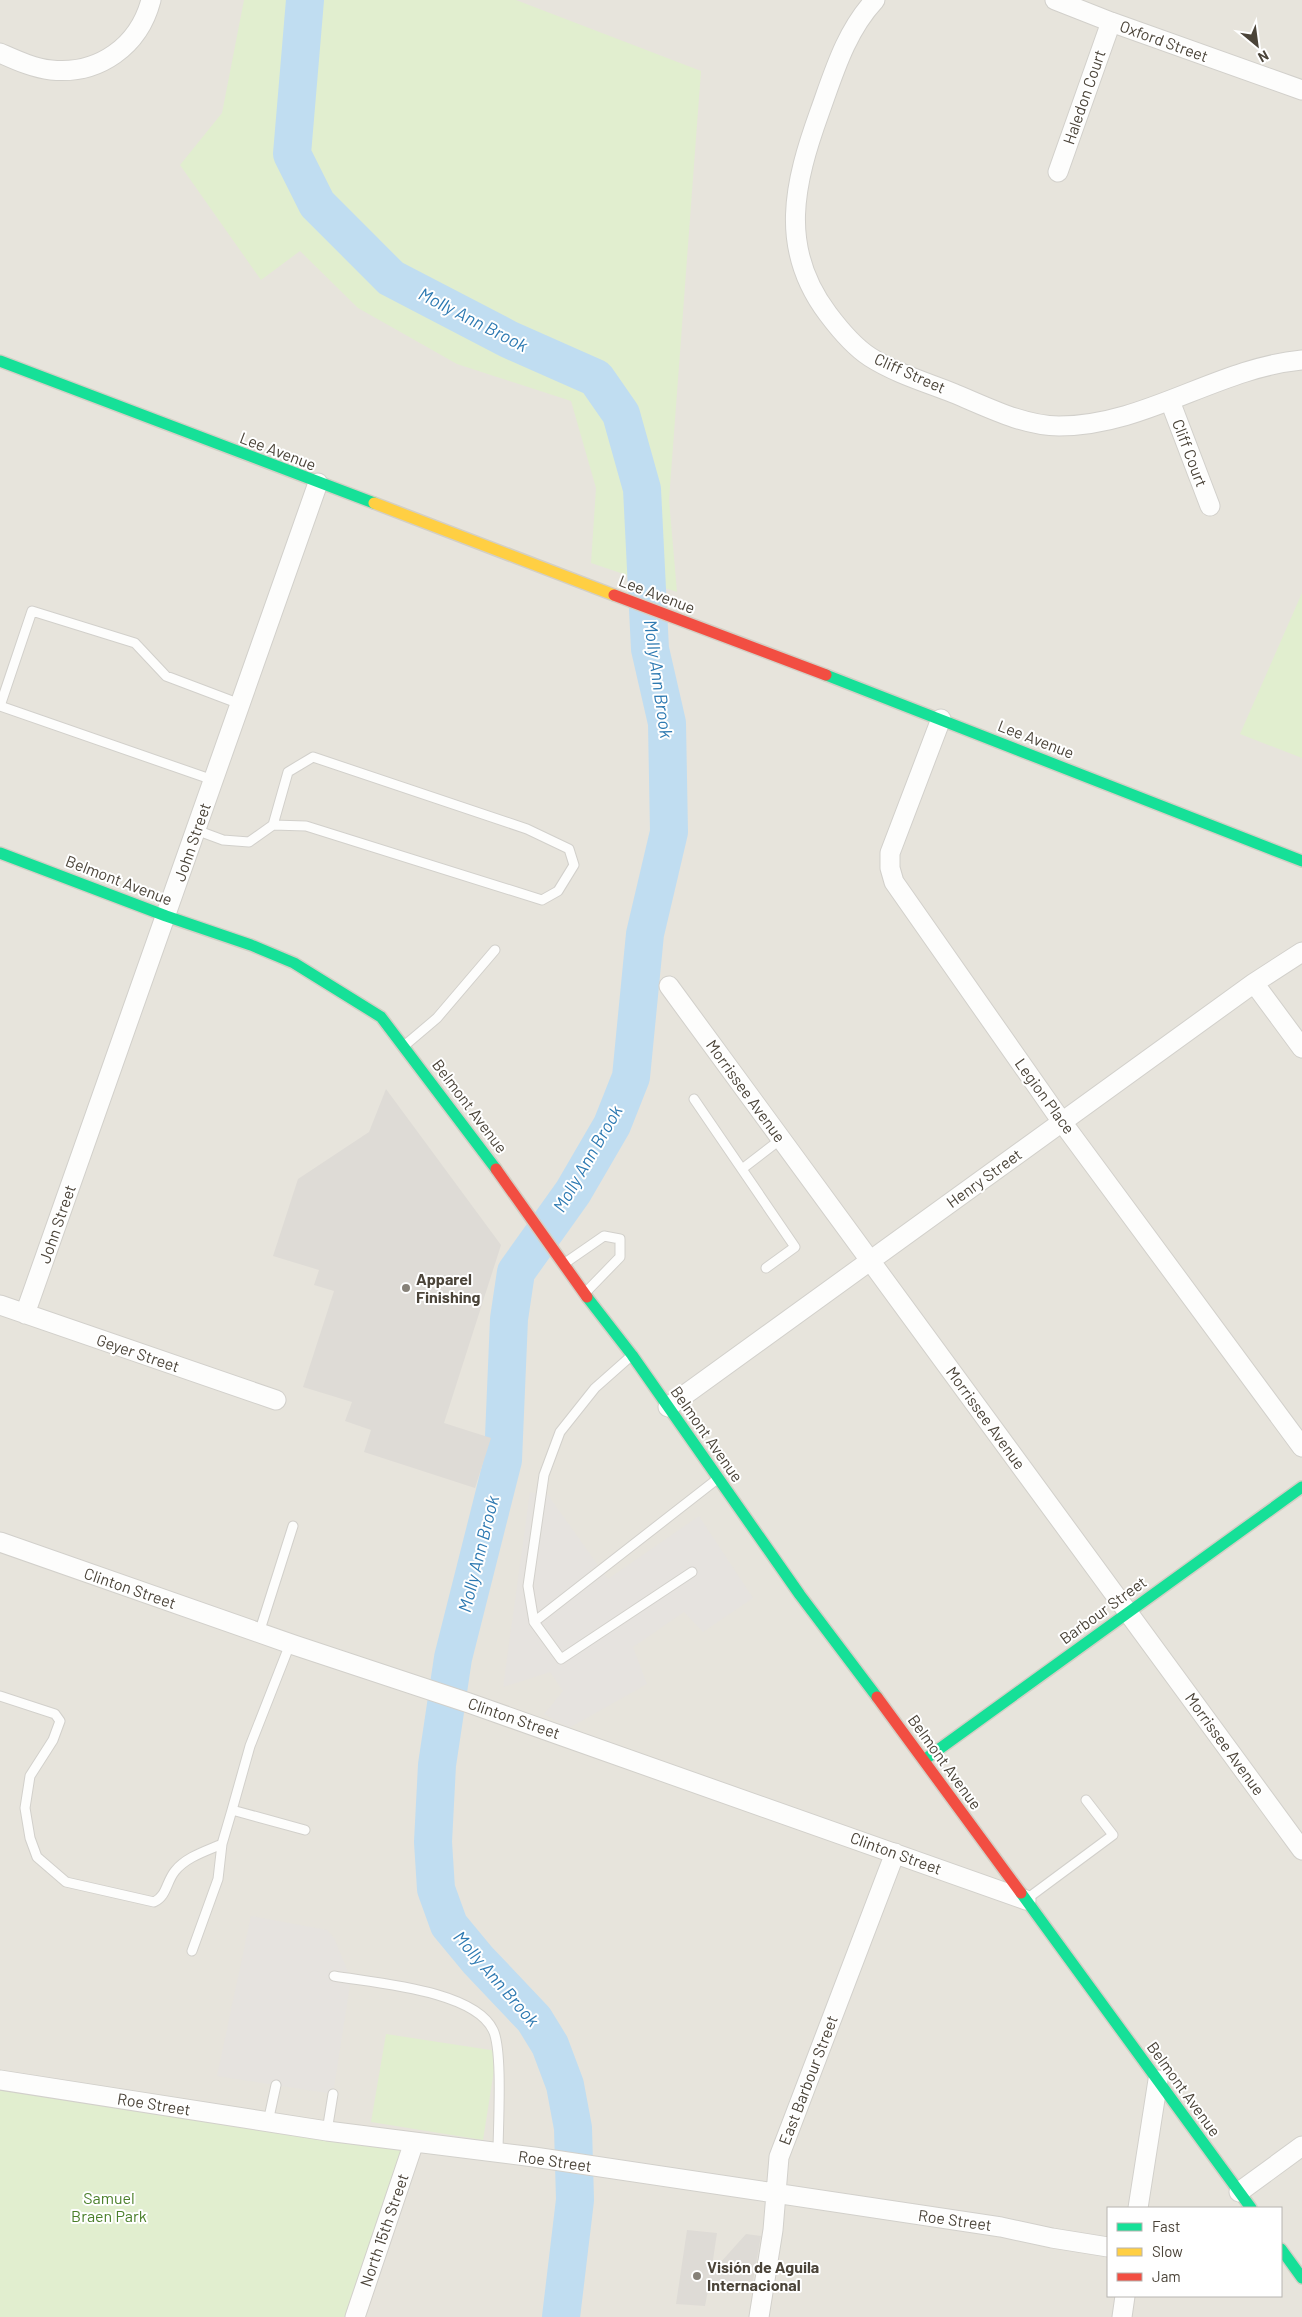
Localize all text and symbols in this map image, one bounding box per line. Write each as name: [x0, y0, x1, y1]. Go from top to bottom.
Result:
street label: Oxford Street: [1117, 16, 1211, 65]
north arrow: [1232, 20, 1282, 70]
street label: Haledon Court: [1058, 47, 1109, 147]
text: N: [1255, 47, 1272, 66]
water label: Molly Ann Brook: [415, 282, 532, 356]
street label: Cliff Street: [872, 348, 949, 397]
street label: Cliff Court: [1169, 416, 1212, 489]
street label: Lee Avenue: [237, 427, 319, 474]
street label: Lee Avenue: [616, 570, 698, 617]
water label: Molly Ann Brook: [640, 618, 678, 740]
street label: Lee Avenue: [995, 715, 1077, 762]
street label: John Street: [169, 800, 214, 884]
street label: Belmont Avenue: [63, 850, 175, 909]
street label: Morrissee Avenue: [703, 1036, 790, 1146]
street label: Legion Place: [1012, 1054, 1079, 1137]
street label: Belmont Avenue: [429, 1055, 512, 1156]
water label: Molly Ann Brook: [548, 1101, 627, 1216]
street label: Henry Street: [942, 1144, 1025, 1211]
street label: John Street: [34, 1182, 79, 1266]
place label: Apparel Finishing: [416, 1269, 480, 1306]
marker: Apparel Finishing: [400, 1282, 412, 1294]
street label: Geyer Street: [94, 1329, 182, 1376]
street label: Morrissee Avenue: [943, 1363, 1030, 1473]
street label: Belmont Avenue: [667, 1382, 747, 1485]
water label: Molly Ann Brook: [453, 1493, 503, 1614]
street label: Clinton Street: [82, 1563, 179, 1612]
street label: Barbour Street: [1056, 1572, 1150, 1647]
street label: Morrissee Avenue: [1182, 1689, 1269, 1799]
street label: Clinton Street: [466, 1693, 563, 1742]
street label: Belmont Avenue: [905, 1711, 986, 1813]
street label: Clinton Street: [848, 1827, 944, 1878]
water label: Molly Ann Brook: [449, 1926, 544, 2031]
street label: East Barbour Street: [774, 2012, 841, 2147]
street label: Belmont Avenue: [1144, 2038, 1225, 2140]
street label: Roe Street: [116, 2088, 192, 2119]
street label: Roe Street: [517, 2146, 593, 2175]
street label: North 15th Street: [355, 2171, 412, 2289]
park label: Samuel Braen Park: [71, 2188, 147, 2225]
street label: Roe Street: [917, 2205, 993, 2234]
legend: [1107, 2207, 1282, 2297]
text: Fast: [1152, 2217, 1180, 2235]
text: Slow: [1152, 2242, 1183, 2260]
place label: Visión de Aguila Internacional: [707, 2257, 819, 2294]
text: Jam: [1152, 2267, 1181, 2285]
marker: Visión de Aguila Internacional: [691, 2270, 703, 2282]

